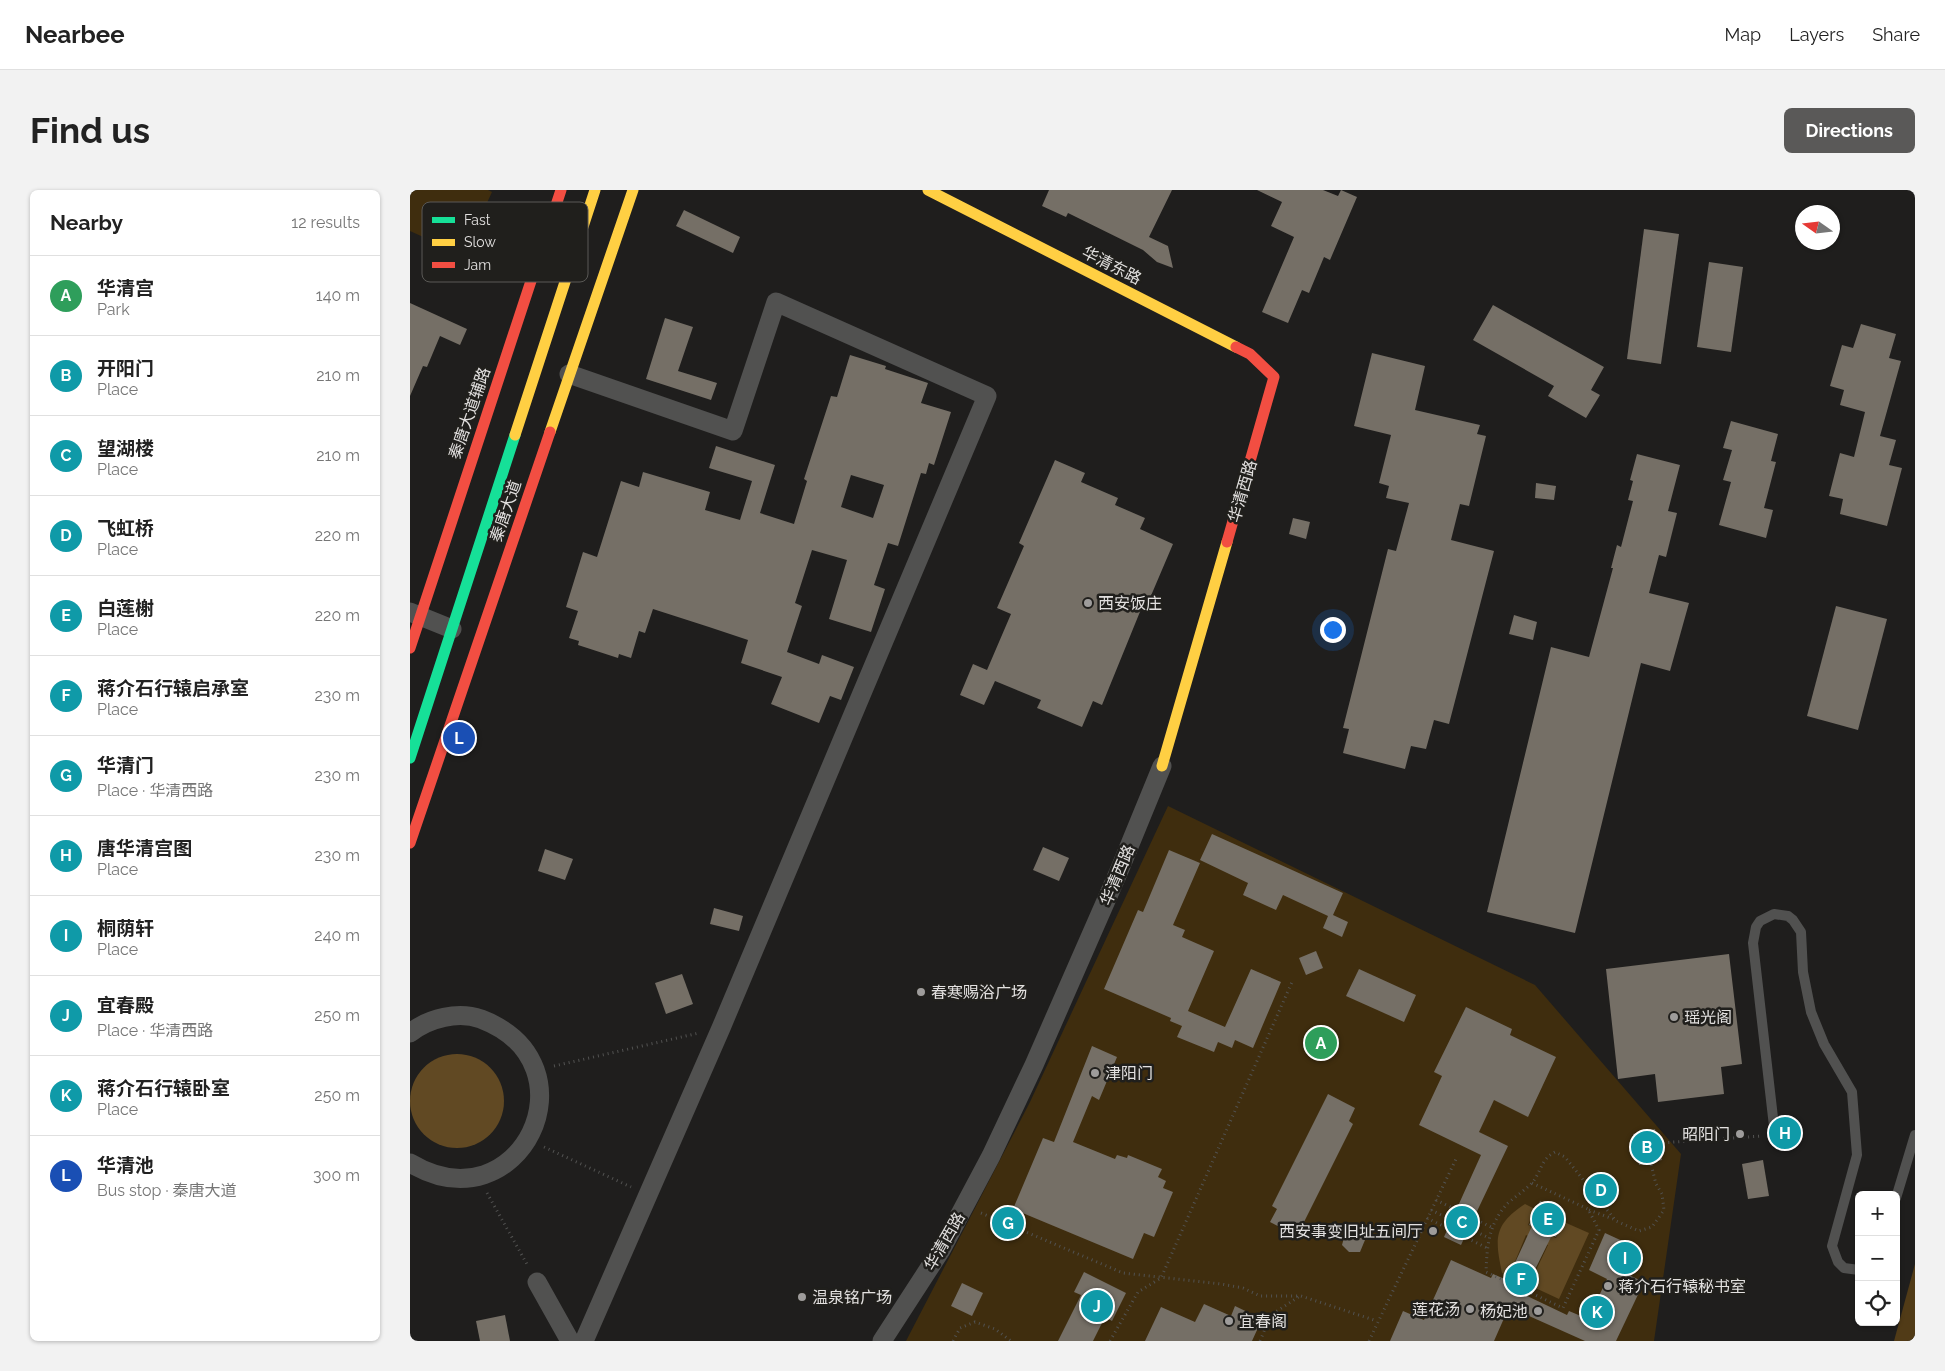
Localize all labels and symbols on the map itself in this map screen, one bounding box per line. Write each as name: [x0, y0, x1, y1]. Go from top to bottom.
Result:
legend: [422, 202, 588, 282]
north arrow: [1795, 205, 1840, 250]
text: Fast: [464, 212, 491, 228]
text: Slow: [464, 234, 496, 250]
street label: 华清东路: [1079, 242, 1145, 288]
text: Jam: [464, 257, 491, 273]
street label: 秦唐大道辅路: [445, 365, 494, 462]
street label: 华清西路: [1225, 458, 1260, 525]
street label: 秦唐大道: [486, 478, 525, 545]
place label: 西安饭庄: [1098, 594, 1162, 613]
marker: 西安饭庄: [1082, 597, 1094, 609]
your location: [1320, 617, 1346, 643]
pin: L: [443, 719, 475, 757]
street label: 华清西路: [1096, 842, 1139, 908]
place label: 春寒赐浴广场: [931, 983, 1027, 1002]
marker: 春寒赐浴广场: [915, 986, 927, 998]
place label: 瑶光阁: [1684, 1008, 1732, 1027]
marker: 瑶光阁: [1668, 1011, 1680, 1023]
pin: A: [1305, 1024, 1337, 1062]
place label: 津阳门: [1105, 1064, 1153, 1083]
marker: 津阳门: [1089, 1067, 1101, 1079]
pin: H: [1769, 1114, 1801, 1152]
place label: 昭阳门: [1682, 1125, 1730, 1144]
pin: B: [1631, 1128, 1663, 1166]
marker: 昭阳门: [1734, 1128, 1746, 1140]
pin: D: [1585, 1171, 1617, 1209]
pin: E: [1532, 1200, 1564, 1238]
pin: C: [1446, 1203, 1478, 1241]
pin: G: [992, 1204, 1024, 1242]
street label: 华清西路: [920, 1209, 969, 1274]
place label: 西安事变旧址五间厅: [1279, 1222, 1423, 1241]
marker: 西安事变旧址五间厅: [1427, 1225, 1439, 1237]
pin: I: [1609, 1239, 1641, 1277]
pin: F: [1505, 1260, 1537, 1298]
place label: 蒋介石行辕秘书室: [1618, 1277, 1746, 1296]
marker: 蒋介石行辕秘书室: [1602, 1280, 1614, 1292]
pin: J: [1081, 1287, 1113, 1325]
place label: 温泉铭广场: [812, 1288, 892, 1307]
marker: 温泉铭广场: [796, 1291, 808, 1303]
pin: K: [1581, 1293, 1613, 1331]
place label: 莲花汤: [1412, 1300, 1460, 1319]
place label: 杨妃池: [1480, 1302, 1528, 1321]
marker: 莲花汤: [1464, 1303, 1476, 1315]
marker: 杨妃池: [1532, 1305, 1544, 1317]
place label: 宜春阁: [1239, 1312, 1287, 1331]
marker: 宜春阁: [1223, 1315, 1235, 1327]

